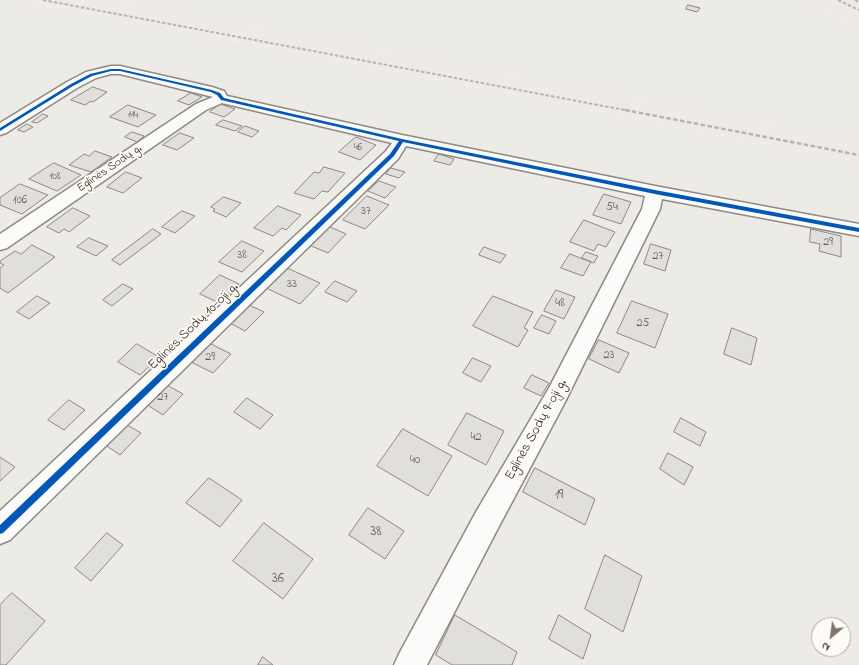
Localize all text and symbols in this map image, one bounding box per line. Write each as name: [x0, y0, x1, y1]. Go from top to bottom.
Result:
house number: 114: [128, 110, 138, 122]
street label: Eglinės Sodų g.: [75, 142, 145, 196]
house number: 46: [354, 142, 362, 154]
house number: 108: [49, 171, 61, 183]
house number: 106: [13, 194, 27, 208]
house number: 54: [606, 201, 618, 215]
house number: 37: [361, 205, 371, 219]
house number: 29: [823, 236, 833, 250]
house number: 38: [237, 249, 247, 263]
house number: 27: [653, 250, 663, 264]
house number: 33: [287, 278, 297, 292]
street label: Eglinės Sodų 10-oji g.: [145, 280, 243, 374]
house number: 48: [555, 297, 565, 311]
house number: 25: [637, 317, 649, 331]
house number: 23: [604, 349, 614, 363]
house number: 29: [205, 351, 215, 365]
street label: Eglinės Sodų 9-oji g.: [502, 377, 572, 483]
house number: 27: [158, 391, 168, 405]
house number: 42: [471, 431, 481, 445]
house number: 40: [410, 454, 420, 468]
house number: 19: [555, 488, 563, 504]
house number: 38: [370, 525, 382, 541]
house number: 36: [272, 572, 284, 588]
north arrow: [811, 617, 851, 657]
text: N: [819, 638, 833, 655]

